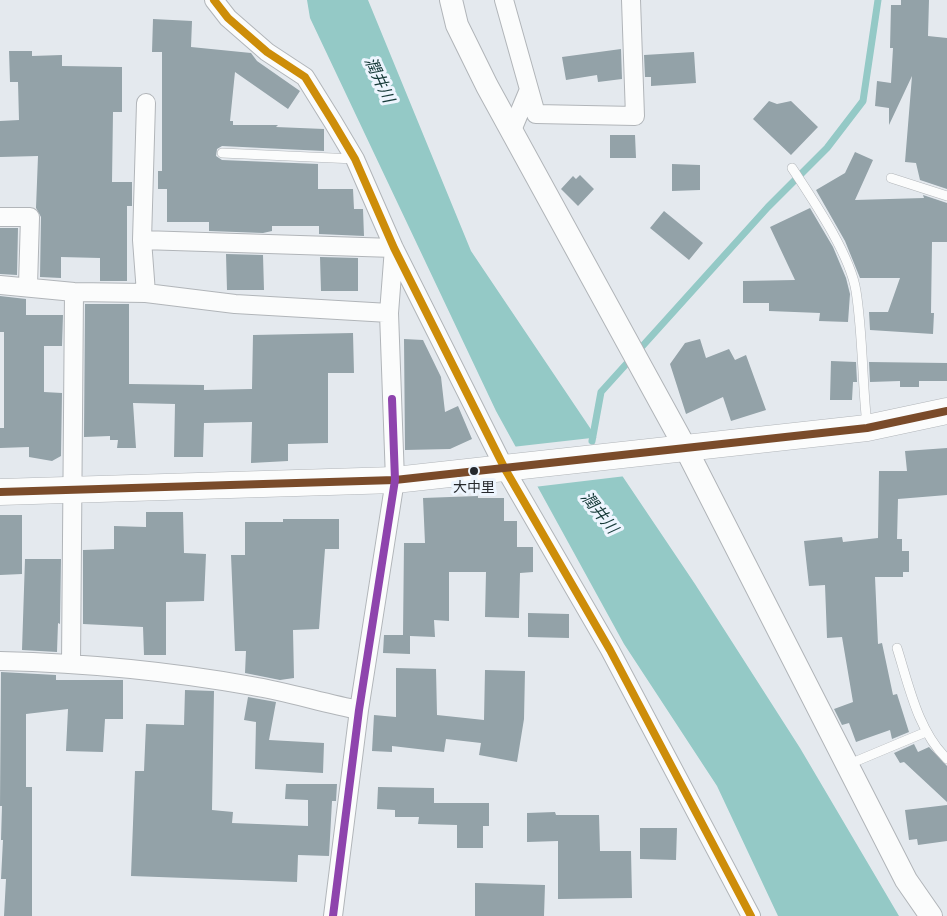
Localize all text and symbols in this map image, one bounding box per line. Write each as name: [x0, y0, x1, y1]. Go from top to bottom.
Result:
water label: 潤井川: [360, 54, 398, 106]
marker: 大中里: [468, 465, 480, 477]
place label: 大中里: [453, 480, 495, 496]
water label: 潤井川: [576, 488, 622, 538]

